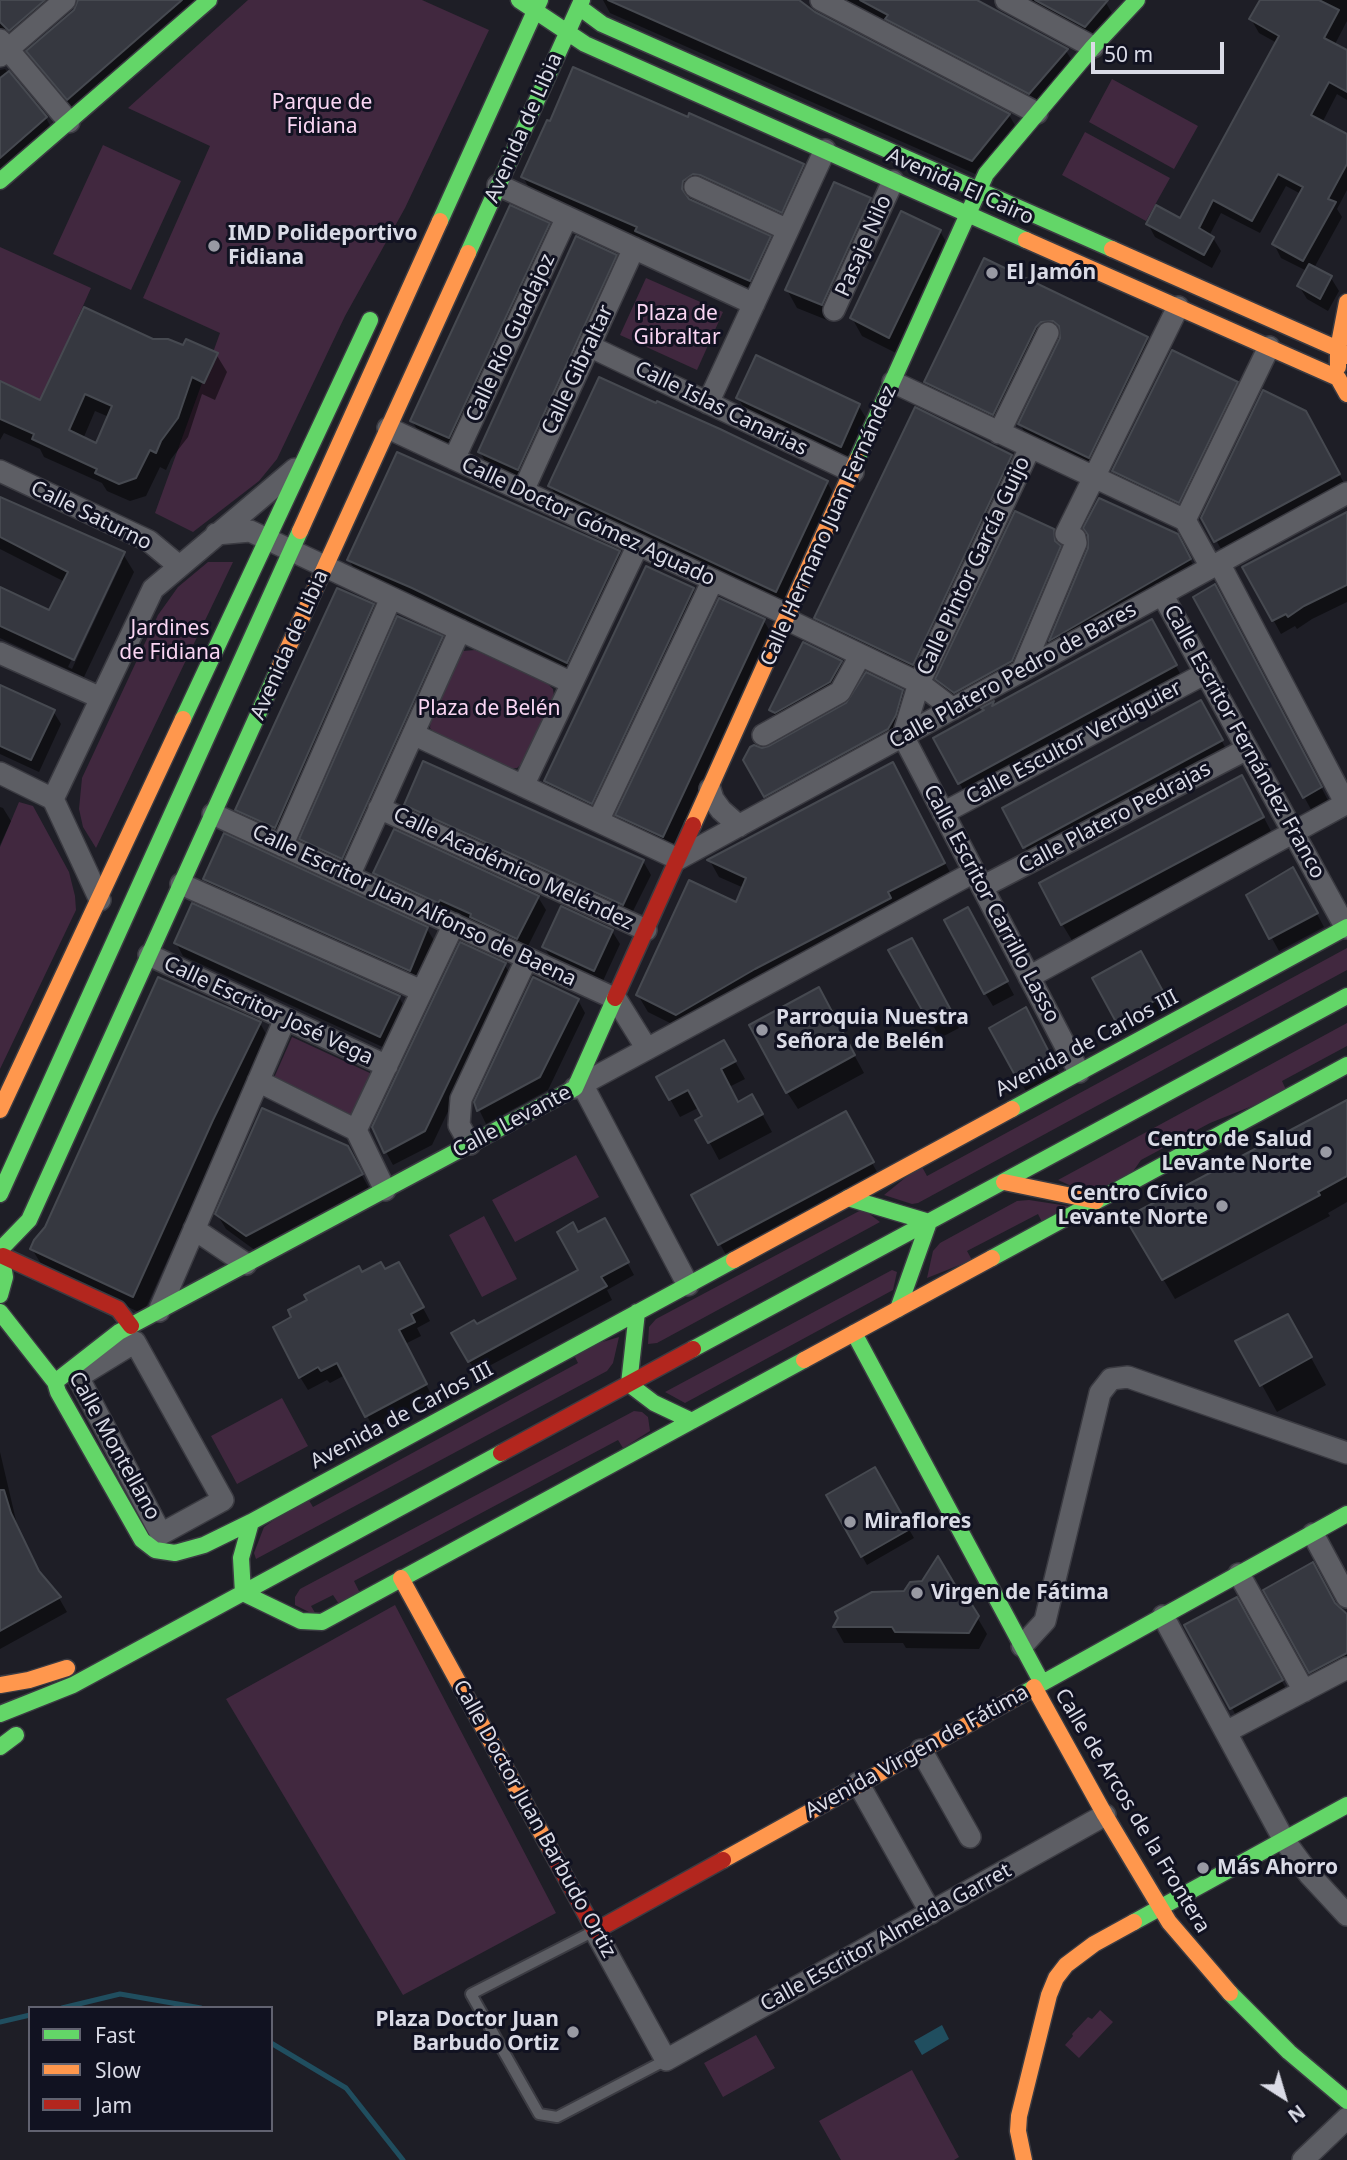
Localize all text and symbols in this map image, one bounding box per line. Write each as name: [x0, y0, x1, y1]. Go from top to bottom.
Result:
scale bar: [1095, 28, 1228, 72]
text: 50 m: [1104, 40, 1153, 68]
street label: Avenida de Libia: [480, 49, 568, 207]
park label: Parque de Fidiana: [272, 90, 372, 140]
street label: Avenida El Cairo: [882, 143, 1038, 231]
street label: Pasaje Nilo: [830, 191, 898, 301]
place label: IMD Polideportivo Fidiana: [228, 221, 418, 271]
marker: IMD Polideportivo Fidiana: [206, 238, 222, 254]
street label: Calle Río Guadajoz: [461, 250, 561, 426]
place label: El Jamón: [1006, 260, 1096, 286]
marker: El Jamón: [984, 265, 1000, 281]
street label: Calle Gibraltar: [537, 301, 619, 439]
park label: Plaza de Gibraltar: [633, 301, 721, 351]
street label: Calle Islas Canarias: [631, 356, 811, 462]
street label: Calle Hermano Juan Fernández: [756, 382, 902, 670]
street label: Calle Doctor Gómez Aguado: [457, 452, 719, 592]
street label: Calle Pintor García Guijo: [912, 453, 1036, 679]
street label: Calle Saturno: [26, 476, 156, 556]
street label: Avenida de Libia: [246, 566, 334, 724]
street label: Calle Platero Pedro de Bares: [885, 597, 1141, 755]
street label: Calle Escritor Fernández Franco: [1158, 601, 1330, 883]
park label: Jardines de Fidiana: [119, 616, 221, 666]
street label: Calle Escultor Verdiguier: [962, 675, 1186, 811]
park label: Plaza de Belén: [418, 696, 560, 722]
street label: Calle Platero Pedrajas: [1015, 757, 1215, 879]
street label: Calle Escritor Carrillo Lasso: [917, 781, 1065, 1027]
street label: Calle Académico Meléndez: [389, 802, 637, 936]
street label: Calle Escritor Juan Alfonso de Baena: [248, 820, 580, 992]
street label: Calle Escritor José Vega: [159, 951, 377, 1071]
street label: Avenida de Carlos III: [991, 985, 1183, 1103]
place label: Parroquia Nuestra Señora de Belén: [776, 1005, 969, 1055]
marker: Parroquia Nuestra Señora de Belén: [754, 1022, 770, 1038]
street label: Calle Levante: [448, 1080, 576, 1164]
place label: Centro de Salud Levante Norte: [1147, 1127, 1312, 1177]
marker: Centro de Salud Levante Norte: [1318, 1144, 1334, 1160]
place label: Centro Cívico Levante Norte: [1058, 1181, 1208, 1231]
marker: Centro Cívico Levante Norte: [1214, 1198, 1230, 1214]
street label: Avenida de Carlos III: [306, 1357, 498, 1475]
street label: Calle Montellano: [63, 1367, 165, 1525]
place label: Miraflores: [864, 1509, 971, 1535]
marker: Miraflores: [842, 1514, 858, 1530]
place label: Virgen de Fátima: [931, 1580, 1109, 1606]
marker: Virgen de Fátima: [909, 1585, 925, 1601]
street label: Calle Doctor Juan Barbudo Ortiz: [447, 1676, 621, 1962]
street label: Avenida Virgen de Fátima: [801, 1680, 1033, 1824]
street label: Calle de Arcos de la Frontera: [1049, 1684, 1215, 1938]
place label: Más Ahorro: [1217, 1855, 1338, 1881]
street label: Calle Escritor Almeida Garret: [756, 1858, 1016, 2018]
marker: Más Ahorro: [1195, 1860, 1211, 1876]
legend: [28, 2006, 273, 2132]
place label: Plaza Doctor Juan Barbudo Ortiz: [375, 2007, 559, 2057]
text: Fast: [95, 2021, 135, 2049]
marker: Plaza Doctor Juan Barbudo Ortiz: [565, 2024, 581, 2040]
text: Slow: [95, 2056, 141, 2084]
north arrow: [1249, 2062, 1319, 2132]
text: Jam: [95, 2091, 132, 2119]
text: N: [1283, 2099, 1311, 2129]

